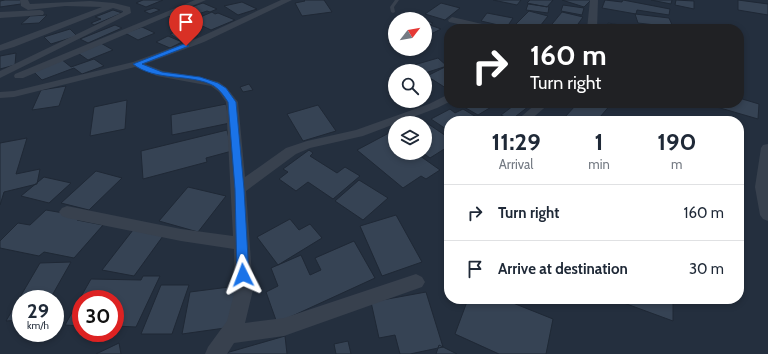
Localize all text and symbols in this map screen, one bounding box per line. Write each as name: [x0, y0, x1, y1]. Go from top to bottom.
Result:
pin: [169, 5, 203, 46]
icon: arrive: [175, 11, 197, 33]
north arrow: [388, 12, 432, 56]
map controls: [388, 12, 432, 160]
text: 160 m: [530, 38, 606, 72]
icon: right: [464, 40, 516, 92]
button: search: [388, 64, 432, 108]
text: Turn right: [530, 72, 601, 94]
button: layers: [388, 116, 432, 160]
text: 11:29: [492, 127, 541, 156]
text: 1: [595, 127, 603, 156]
text: 190: [657, 127, 696, 156]
text: Arrival: [499, 156, 533, 172]
text: min: [588, 156, 610, 172]
text: m: [671, 156, 683, 172]
icon: right: [464, 202, 486, 224]
text: Turn right: [498, 204, 559, 222]
text: 160 m: [684, 204, 724, 222]
position arrow: [222, 254, 264, 296]
icon: arrive: [464, 258, 486, 280]
text: Arrive at destination: [498, 260, 628, 278]
text: 30 m: [689, 260, 724, 278]
speed limit sign: 30: [72, 290, 124, 342]
text: 29: [27, 299, 49, 323]
text: km/h: [27, 319, 49, 332]

